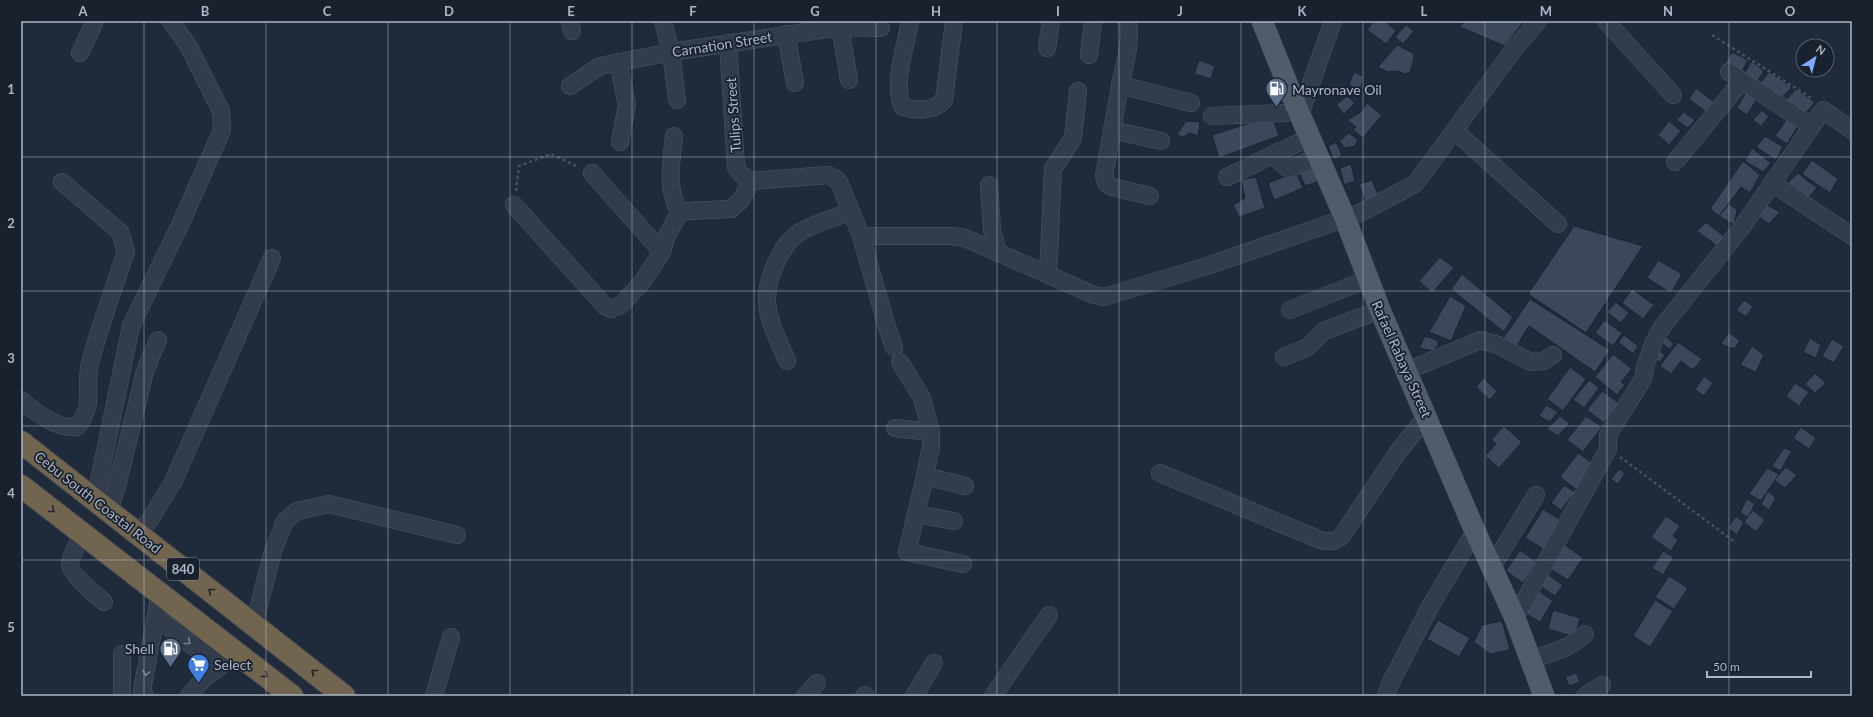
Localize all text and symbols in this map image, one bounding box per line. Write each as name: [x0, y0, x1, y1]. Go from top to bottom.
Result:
text: A: [77, 3, 88, 19]
text: B: [201, 3, 210, 19]
text: C: [323, 3, 332, 19]
text: D: [444, 3, 454, 19]
text: E: [567, 3, 575, 19]
text: F: [689, 3, 697, 19]
text: G: [810, 3, 820, 19]
text: H: [931, 3, 941, 19]
text: I: [1056, 3, 1060, 19]
text: J: [1177, 3, 1183, 19]
text: K: [1298, 3, 1308, 19]
text: L: [1421, 3, 1428, 19]
text: M: [1540, 3, 1552, 19]
text: N: [1663, 3, 1673, 19]
text: O: [1785, 3, 1796, 19]
street label: Carnation Street: [671, 28, 773, 60]
north arrow: [1795, 38, 1835, 78]
text: N: [1814, 42, 1828, 57]
fuel station icon: Mayronave Oil: [1264, 76, 1290, 109]
street label: Tulips Street: [722, 77, 744, 153]
text: 1: [7, 81, 15, 97]
place label: Mayronave Oil: [1292, 81, 1382, 98]
text: 2: [7, 215, 15, 231]
street label: Rafael Rabaya Street: [1369, 298, 1435, 420]
text: 3: [7, 350, 15, 366]
street label: Cebu South Coastal Road: [31, 447, 165, 557]
text: 4: [7, 485, 15, 501]
one-way arrow: [47, 505, 54, 512]
road number: 840: [167, 558, 199, 580]
one-way arrow: [209, 589, 216, 596]
text: 5: [7, 619, 15, 635]
fuel station icon: Shell: [157, 635, 183, 668]
one-way arrow: [183, 638, 190, 645]
place label: Shell: [125, 640, 154, 657]
supermarket icon: Select: [185, 651, 211, 684]
scale bar: [1707, 653, 1811, 679]
place label: Select: [214, 656, 251, 673]
text: 50 m: [1713, 659, 1740, 674]
one-way arrow: [142, 670, 150, 677]
one-way arrow: [311, 670, 318, 677]
one-way arrow: [261, 671, 268, 678]

